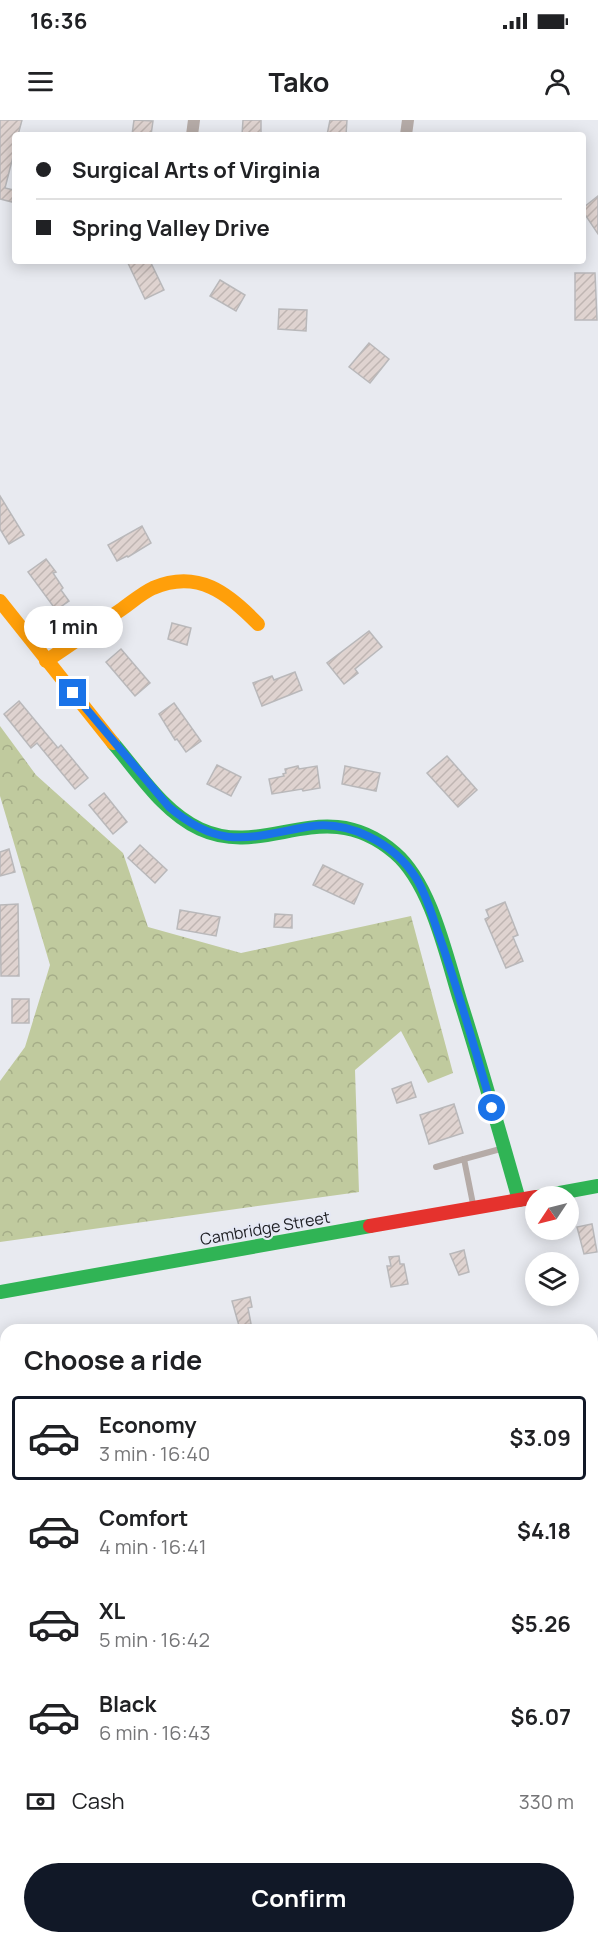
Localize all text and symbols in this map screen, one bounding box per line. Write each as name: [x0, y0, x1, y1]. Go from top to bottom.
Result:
text: 16:36: [30, 6, 87, 36]
text: Tako: [269, 63, 329, 100]
icon: menu: [24, 65, 57, 98]
icon: person: [541, 65, 574, 98]
text: Surgical Arts of Virginia: [72, 155, 320, 185]
text: Spring Valley Drive: [72, 213, 270, 243]
callout: 1 min: [23, 606, 122, 648]
text: 1 min: [49, 613, 98, 640]
route end: [59, 679, 86, 706]
route start: [478, 1094, 505, 1121]
north arrow: [525, 1186, 579, 1240]
map controls: [525, 1186, 579, 1306]
street label: Cambridge Street: [198, 1206, 332, 1250]
button: layers: [525, 1252, 579, 1306]
text: Choose a ride: [24, 1341, 202, 1378]
text: Economy: [99, 1410, 197, 1440]
icon: car: [27, 1411, 81, 1465]
text: $3.09: [510, 1423, 571, 1453]
text: 3 min · 16:40: [99, 1440, 210, 1467]
text: Comfort: [99, 1503, 188, 1533]
icon: car: [27, 1504, 81, 1558]
text: $4.18: [517, 1516, 571, 1546]
text: 4 min · 16:41: [99, 1533, 207, 1560]
text: XL: [99, 1596, 125, 1626]
icon: car: [27, 1597, 81, 1651]
text: $5.26: [511, 1609, 571, 1639]
text: 5 min · 16:42: [99, 1626, 210, 1653]
text: Black: [99, 1689, 156, 1719]
icon: car: [27, 1690, 81, 1744]
text: $6.07: [511, 1702, 571, 1732]
text: 6 min · 16:43: [99, 1719, 211, 1746]
icon: cash: [24, 1785, 57, 1818]
text: Cash: [72, 1786, 125, 1816]
text: 330 m: [519, 1788, 574, 1815]
button: Confirm: [24, 1863, 574, 1932]

